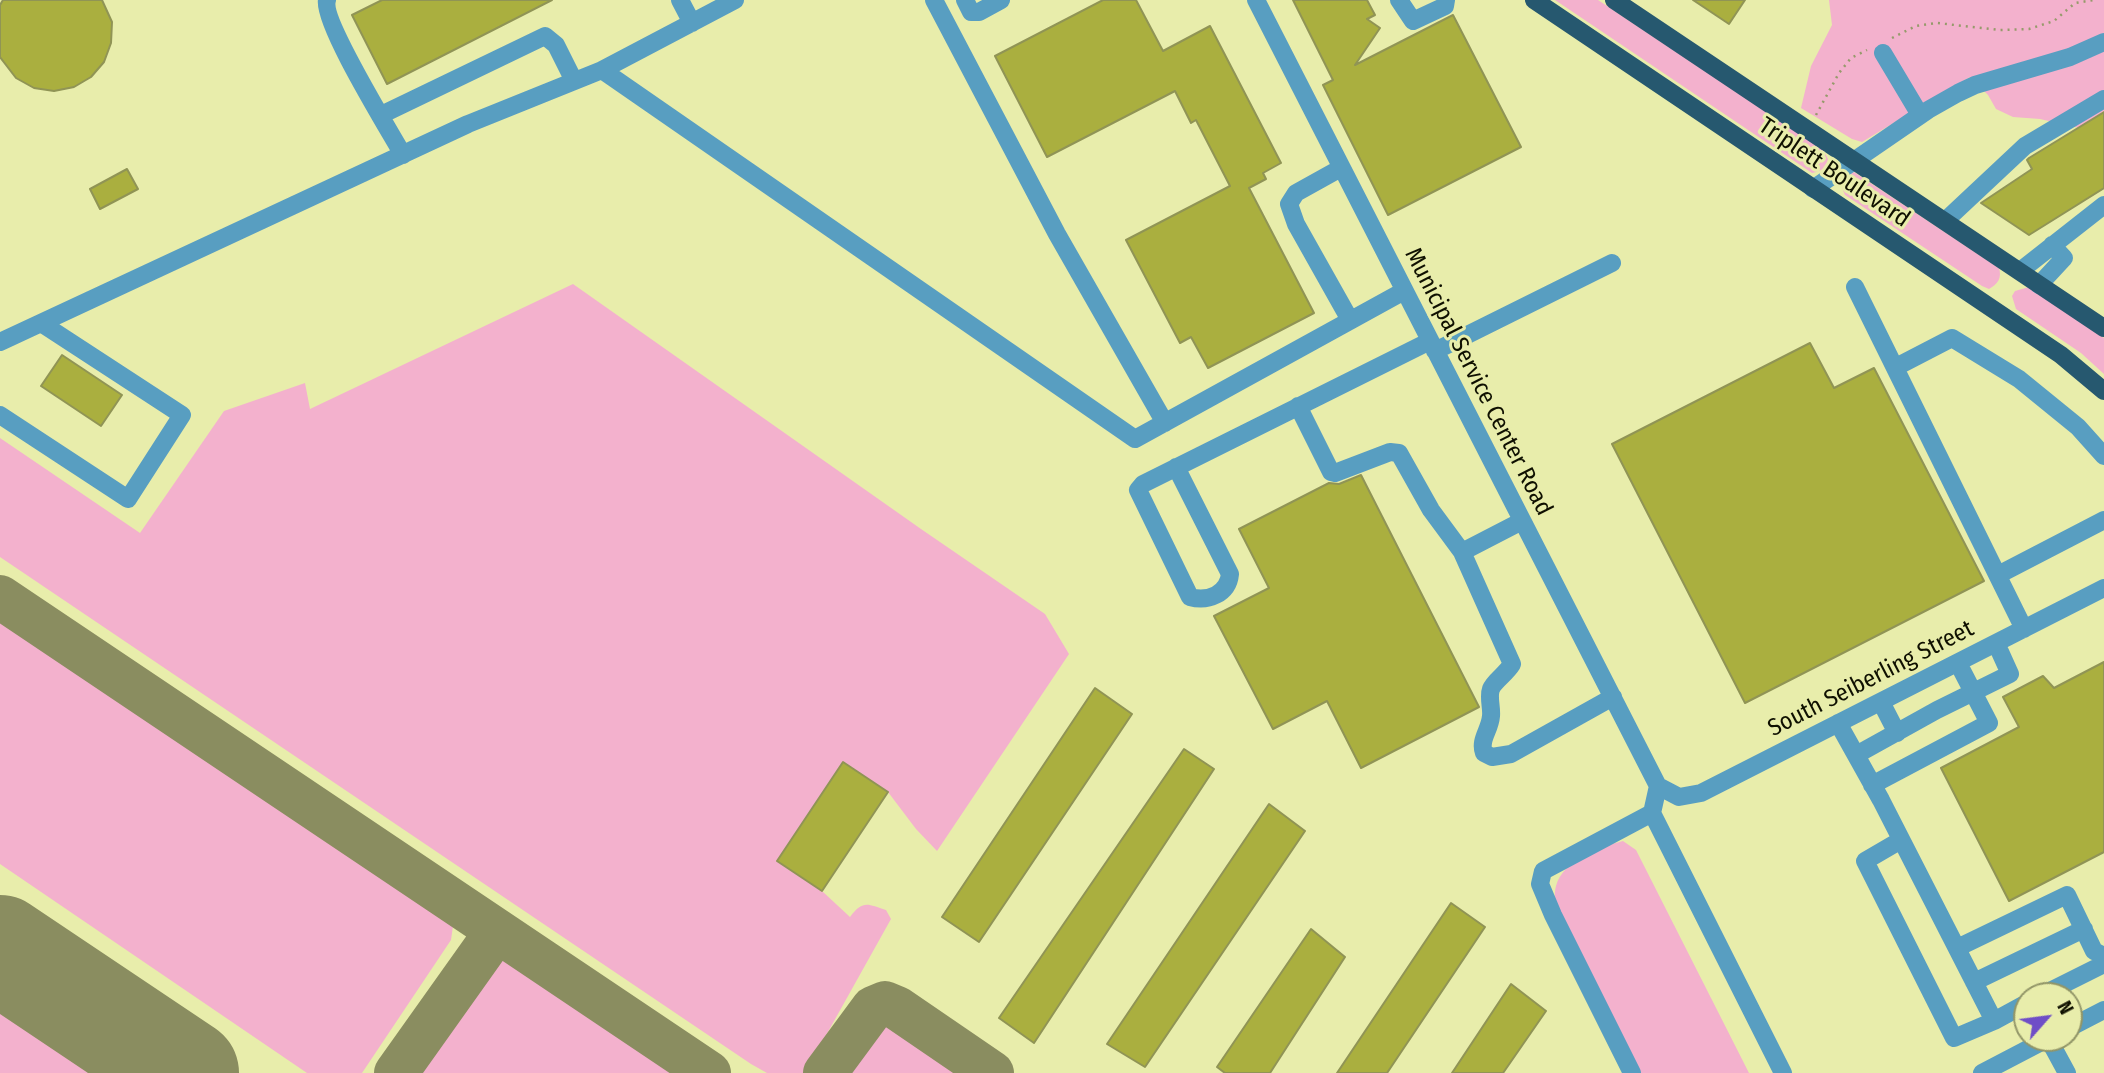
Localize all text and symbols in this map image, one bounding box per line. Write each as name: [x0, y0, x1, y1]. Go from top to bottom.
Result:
street label: Triplett Boulevard: [1753, 112, 1915, 234]
street label: Municipal Service Center Road: [1398, 244, 1558, 520]
street label: South Seiberling Street: [1763, 615, 1979, 743]
north arrow: [2013, 982, 2083, 1052]
text: N: [2052, 997, 2078, 1018]

